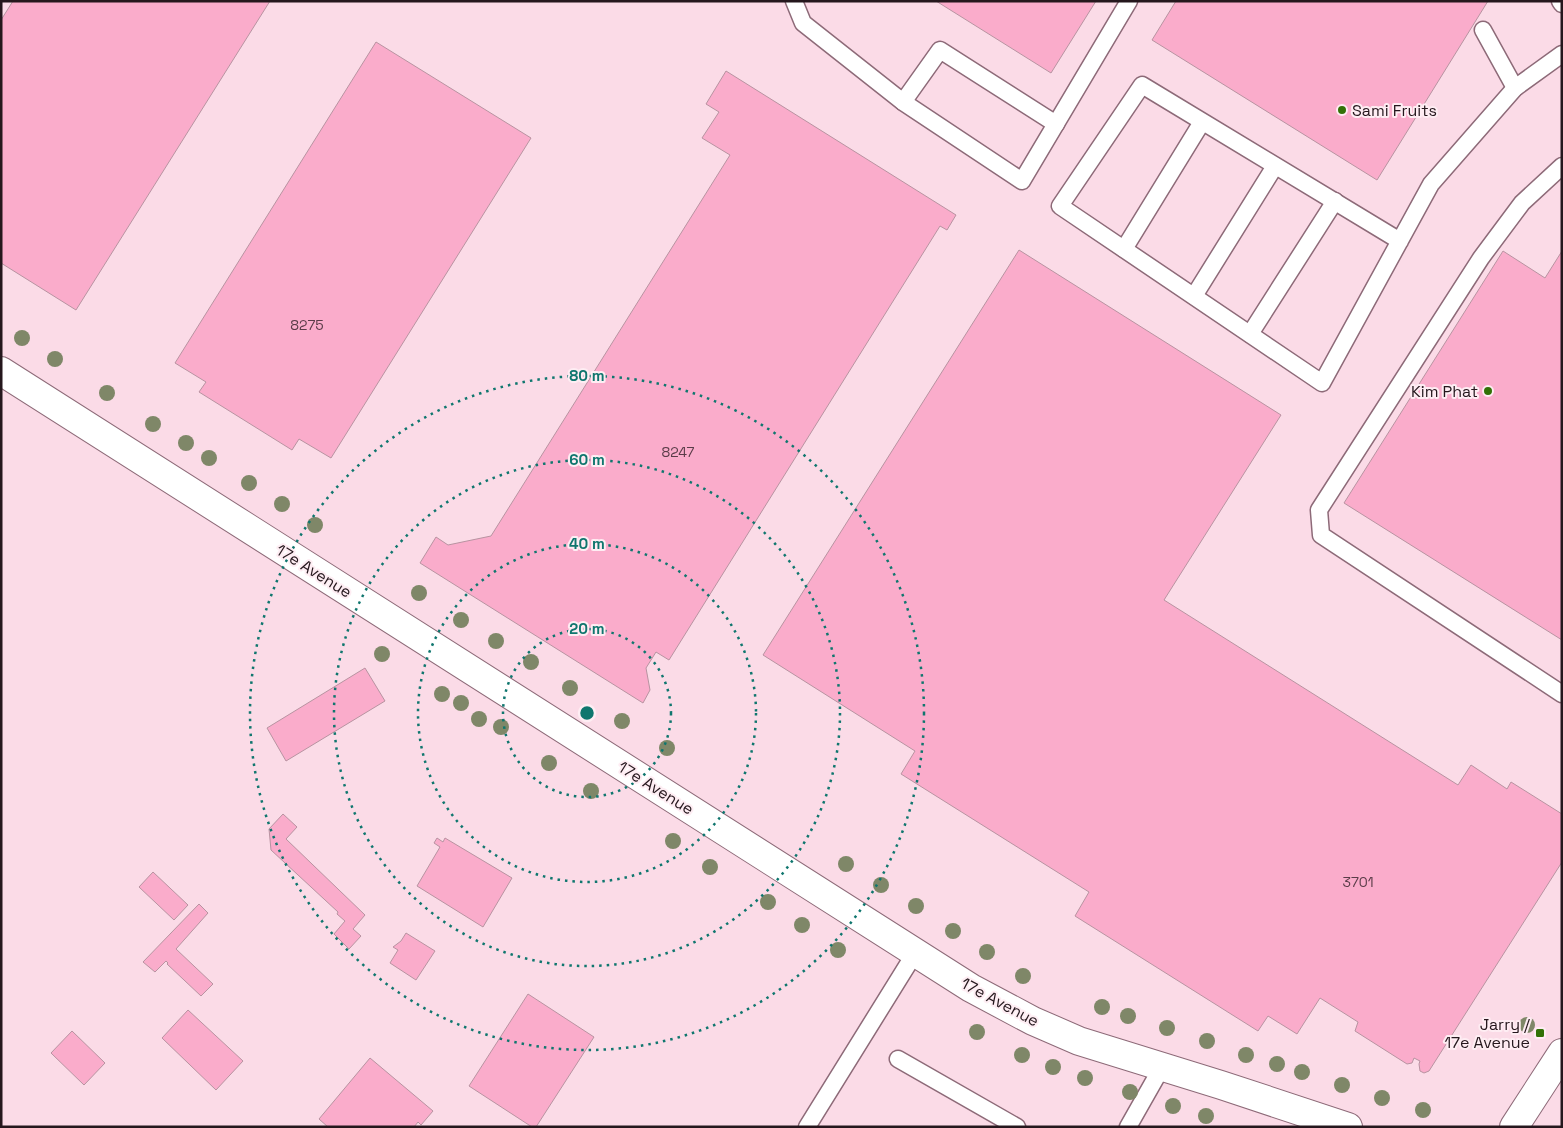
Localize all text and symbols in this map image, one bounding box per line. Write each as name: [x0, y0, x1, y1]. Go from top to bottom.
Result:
place label: Sami Fruits: [1352, 100, 1437, 121]
marker: Sami Fruits: [1336, 104, 1348, 116]
house number: 8275: [290, 316, 324, 334]
text: 80 m: [569, 366, 605, 385]
place label: Kim Phat: [1411, 381, 1478, 402]
marker: Kim Phat: [1482, 385, 1494, 397]
house number: 8247: [662, 443, 695, 461]
text: 60 m: [569, 450, 605, 469]
text: 40 m: [569, 534, 605, 553]
street label: 17e Avenue: [272, 539, 356, 603]
text: 20 m: [569, 619, 605, 638]
centre of rings: [578, 704, 596, 722]
street label: 17e Avenue: [614, 756, 698, 820]
house number: 3701: [1342, 873, 1374, 891]
street label: 17e Avenue: [957, 973, 1043, 1031]
place label: Jarry / 17e Avenue: [1444, 1014, 1530, 1053]
marker: Jarry / 17e Avenue: [1534, 1027, 1546, 1039]

